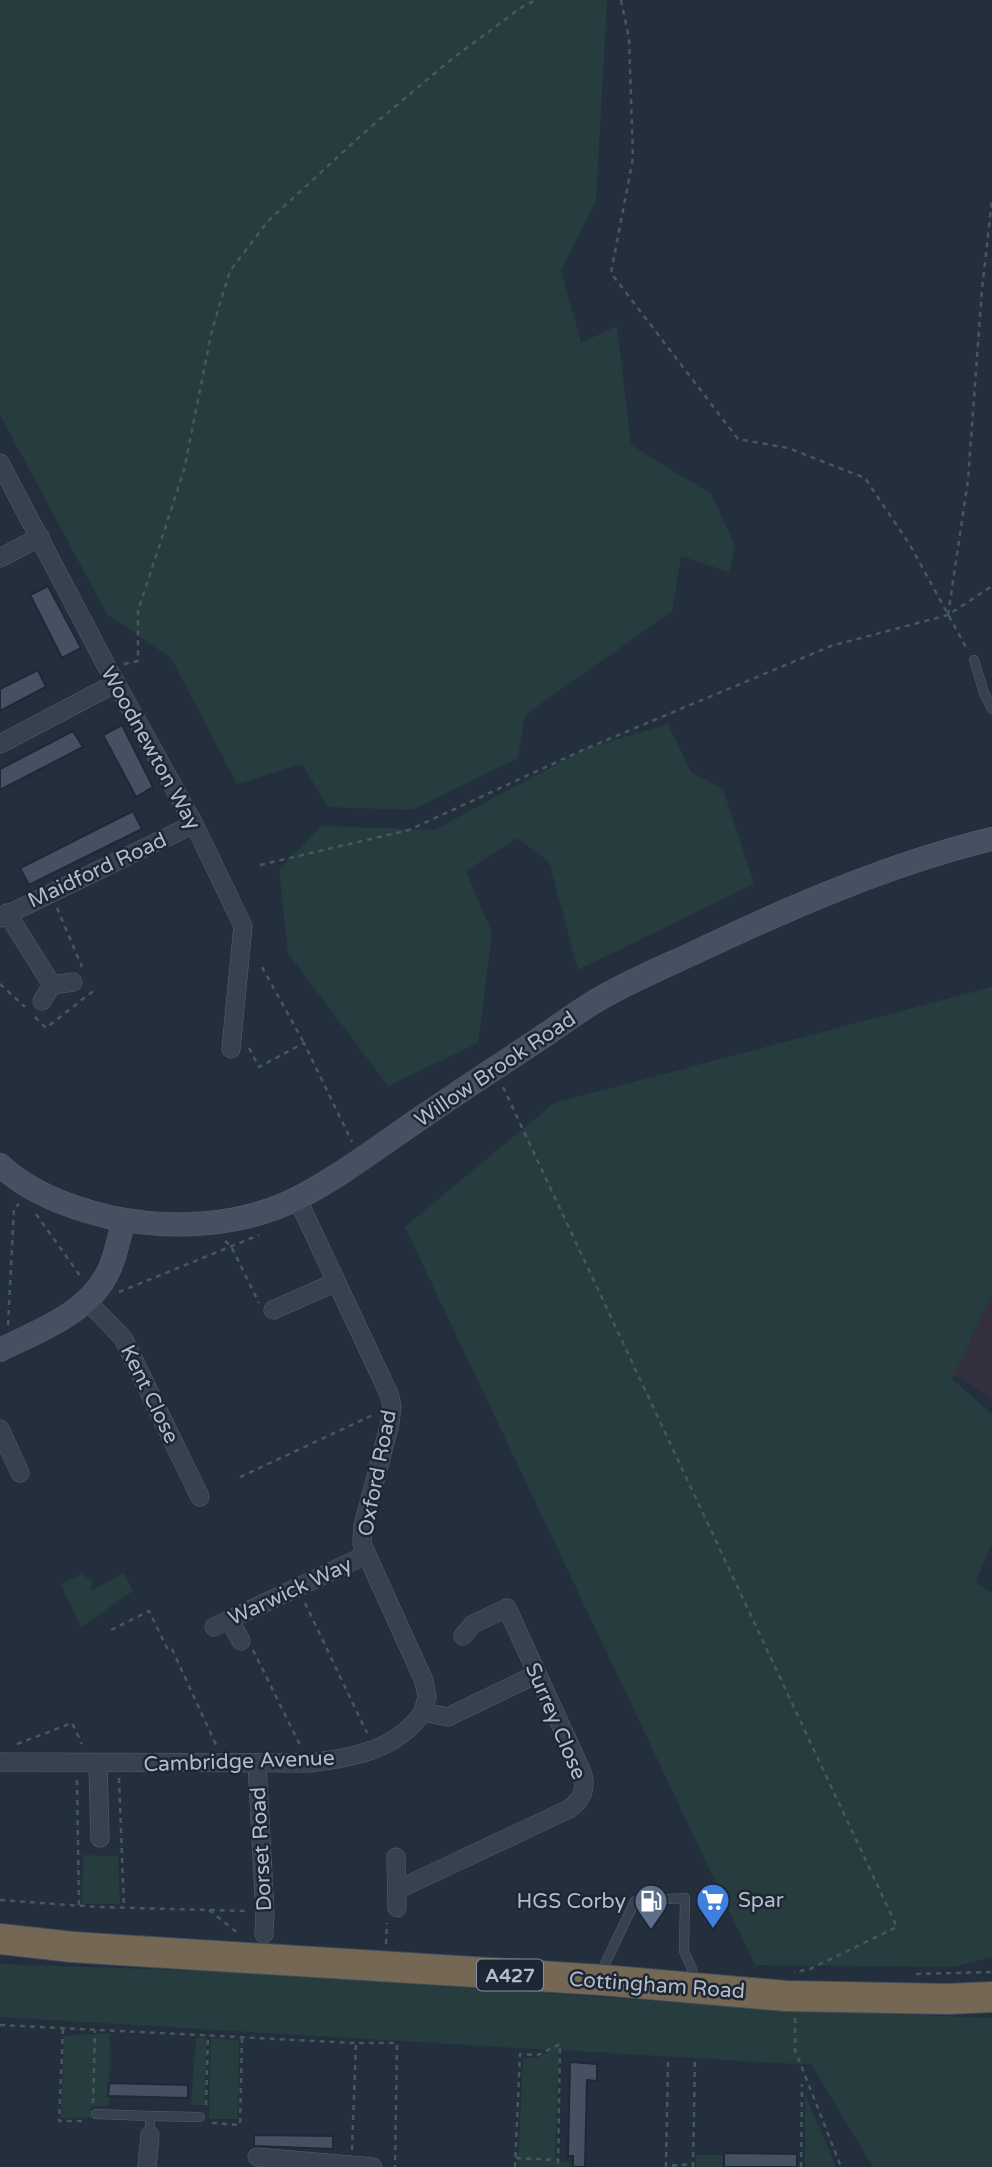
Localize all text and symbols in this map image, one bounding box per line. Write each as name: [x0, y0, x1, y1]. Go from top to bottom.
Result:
street label: Woodnewton Way: [95, 662, 206, 834]
street label: Maidford Road: [24, 827, 170, 913]
street label: Willow Brook Road: [410, 1006, 581, 1133]
street label: Kent Close: [115, 1341, 184, 1448]
street label: Oxford Road: [353, 1408, 402, 1538]
street label: Warwick Way: [224, 1552, 356, 1631]
street label: Surrey Close: [520, 1659, 591, 1783]
street label: Cambridge Avenue: [143, 1746, 335, 1777]
street label: Dorset Road: [246, 1786, 277, 1912]
supermarket icon: Spar: [694, 1881, 732, 1930]
fuel station icon: HGS Corby: [632, 1882, 670, 1931]
place label: Spar: [738, 1888, 784, 1913]
place label: HGS Corby: [516, 1889, 626, 1914]
road number: A427: [477, 1960, 543, 1991]
street label: Cottingham Road: [568, 1967, 746, 2004]

